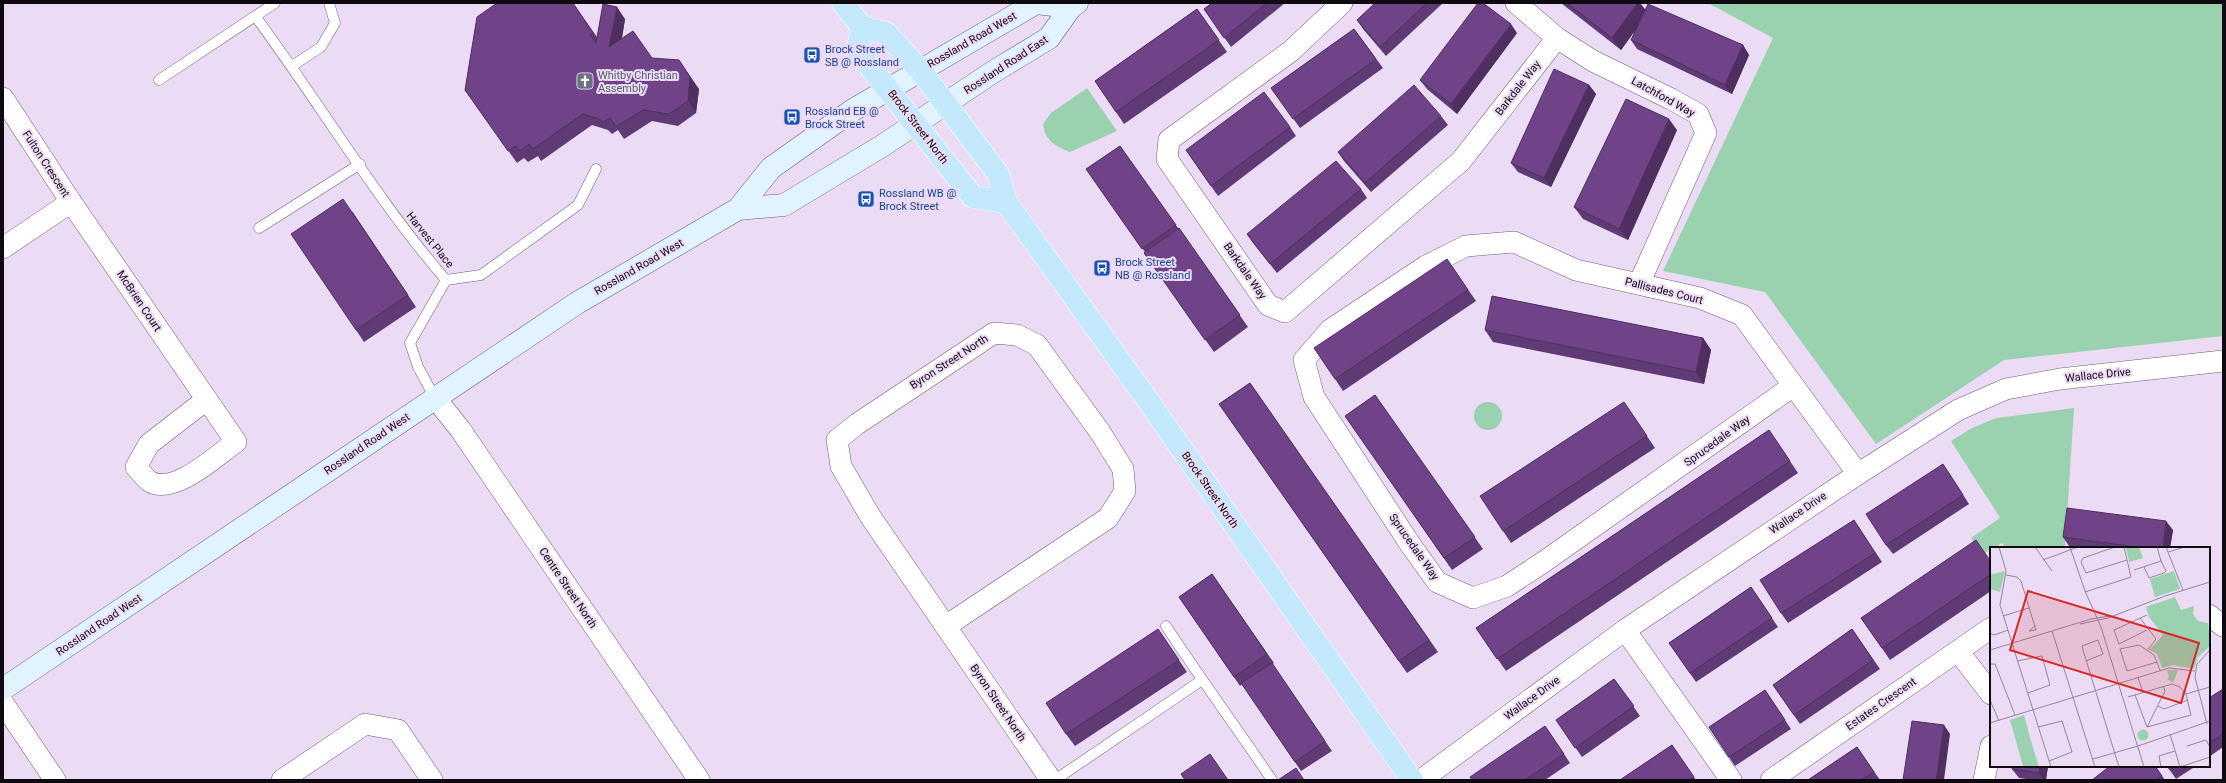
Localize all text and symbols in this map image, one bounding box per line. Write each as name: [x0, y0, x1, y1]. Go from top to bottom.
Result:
street label: Rossland Road West: [925, 9, 1019, 71]
street label: Rossland Road East: [962, 33, 1051, 97]
place label: Brock Street SB @ Rossland: [825, 43, 899, 69]
bus stop icon: Brock Street SB @ Rossland: [802, 45, 822, 65]
street label: Barkdale Way: [1493, 57, 1544, 118]
place label: Whitby Christian Assembly: [598, 69, 678, 95]
church icon: Whitby Christian Assembly: [575, 71, 595, 91]
street label: Latchford Way: [1629, 74, 1698, 120]
street label: Brock Street North: [885, 87, 951, 167]
place label: Rossland EB @ Brock Street: [805, 105, 879, 131]
bus stop icon: Rossland EB @ Brock Street: [782, 107, 802, 127]
street label: Fulton Crescent: [20, 128, 73, 200]
place label: Rossland WB @ Brock Street: [879, 187, 956, 213]
bus stop icon: Rossland WB @ Brock Street: [856, 189, 876, 209]
street label: Harvest Place: [404, 210, 457, 271]
street label: Rossland Road West: [592, 236, 686, 298]
street label: Barkdale Way: [1221, 240, 1270, 302]
place label: Brock Street NB @ Rossland: [1115, 256, 1190, 282]
bus stop icon: Brock Street NB @ Rossland: [1092, 258, 1112, 278]
street label: McBrien Court: [114, 268, 164, 334]
street label: Pallisades Court: [1624, 275, 1705, 307]
street label: Byron Street North: [908, 332, 990, 392]
street label: Wallace Drive: [2065, 365, 2132, 385]
street label: Rossland Road West: [322, 410, 413, 478]
street label: Sprucedale Way: [1682, 412, 1753, 469]
street label: Brock Street North: [1179, 449, 1241, 531]
street label: Wallace Drive: [1767, 489, 1829, 537]
street label: Sprucedale Way: [1386, 511, 1442, 583]
street label: Centre Street North: [536, 545, 600, 631]
inset map: [1990, 547, 2210, 767]
street label: Rossland Road West: [54, 591, 145, 659]
street label: Byron Street North: [967, 662, 1029, 744]
street label: Wallace Drive: [1502, 673, 1563, 723]
street label: Estates Crescent: [1843, 675, 1919, 733]

